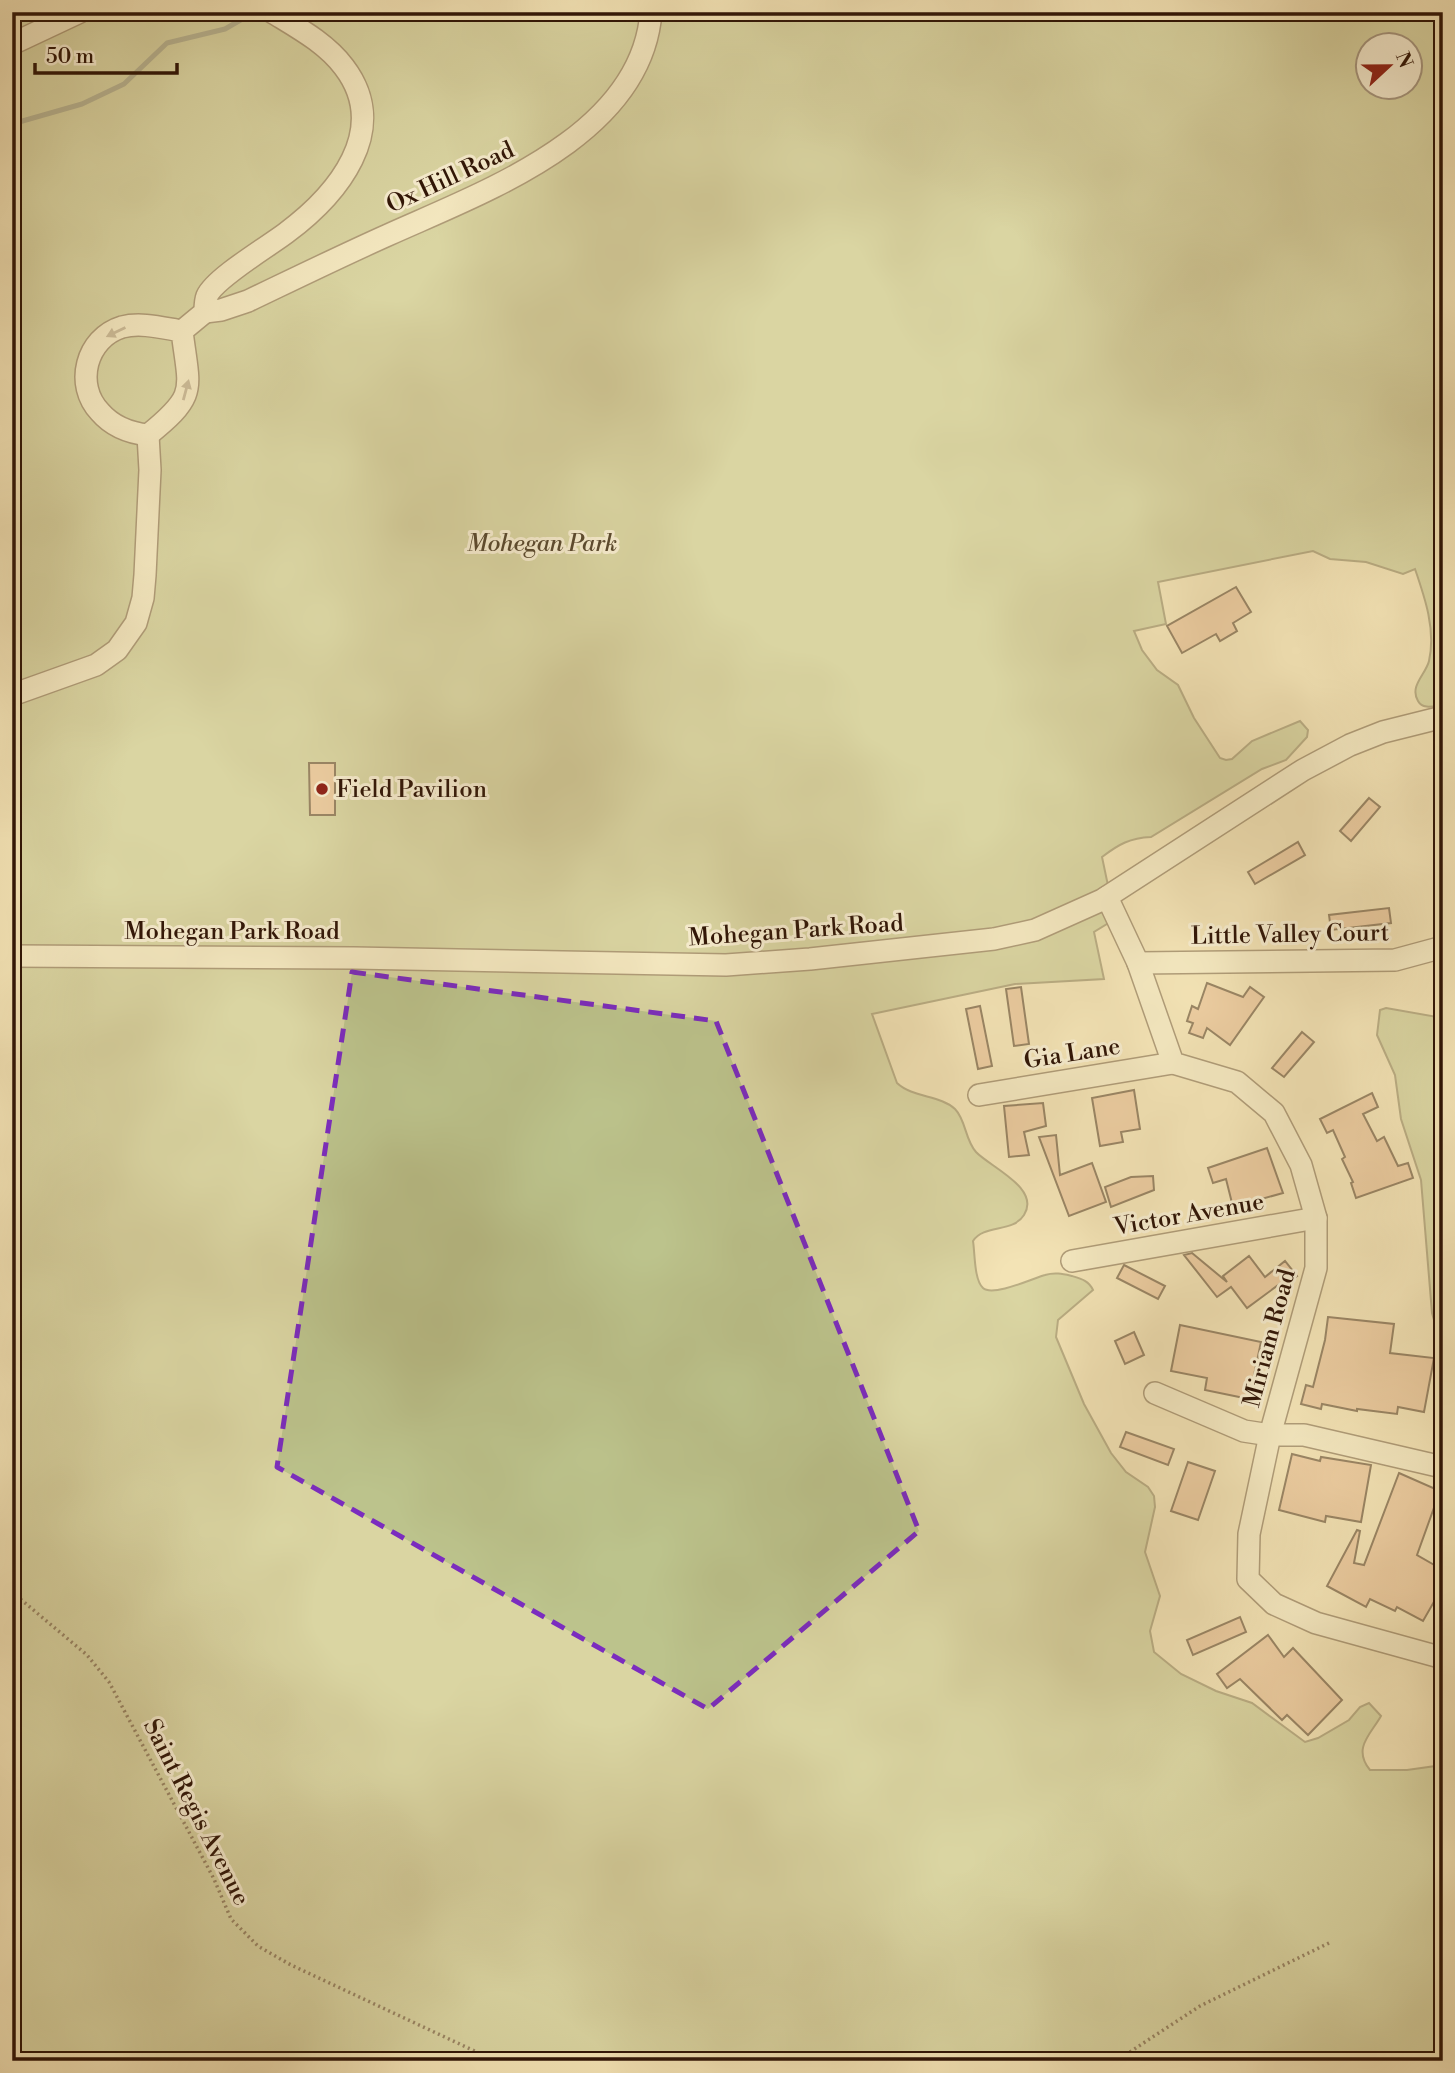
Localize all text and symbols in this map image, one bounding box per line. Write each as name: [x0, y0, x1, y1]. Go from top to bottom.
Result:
scale bar: [35, 32, 177, 76]
north arrow: [1354, 32, 1424, 102]
text: 50 m: [46, 44, 94, 70]
text: N: [1390, 49, 1418, 71]
street label: Ox Hill Road: [382, 135, 520, 221]
one-way arrow: [106, 326, 126, 337]
one-way arrow: [181, 379, 192, 401]
park label: Mohegan Park: [467, 529, 617, 559]
place label: Field Pavilion: [336, 775, 487, 805]
marker: Field Pavilion: [314, 781, 330, 797]
street label: Mohegan Park Road: [688, 908, 905, 953]
street label: Mohegan Park Road: [124, 917, 340, 947]
street label: Little Valley Court: [1191, 918, 1390, 952]
street label: Gia Lane: [1022, 1032, 1122, 1076]
street label: Victor Avenue: [1111, 1187, 1267, 1243]
street label: Miriam Road: [1237, 1266, 1303, 1411]
street label: Saint Regis Avenue: [136, 1714, 256, 1911]

